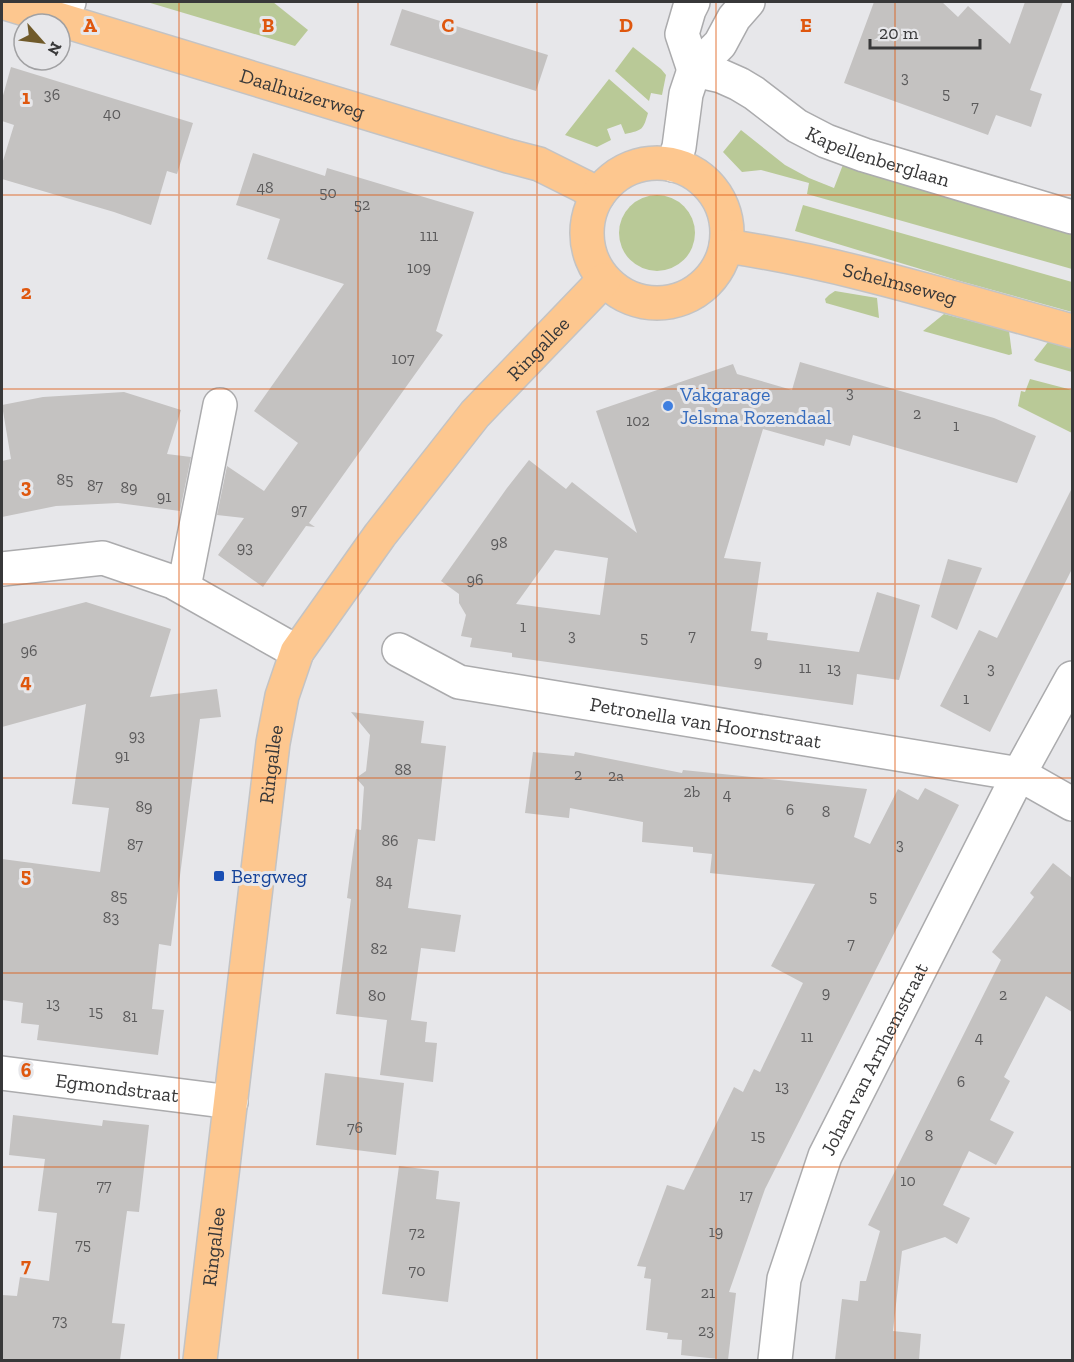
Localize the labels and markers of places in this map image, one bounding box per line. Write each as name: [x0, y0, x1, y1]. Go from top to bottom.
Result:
place label: Vakgarage Jelsma Rozendaal: [679, 382, 832, 429]
marker: Vakgarage Jelsma Rozendaal: [661, 399, 675, 413]
place label: Bergweg: [231, 864, 307, 888]
marker: Bergweg: [212, 869, 226, 883]

